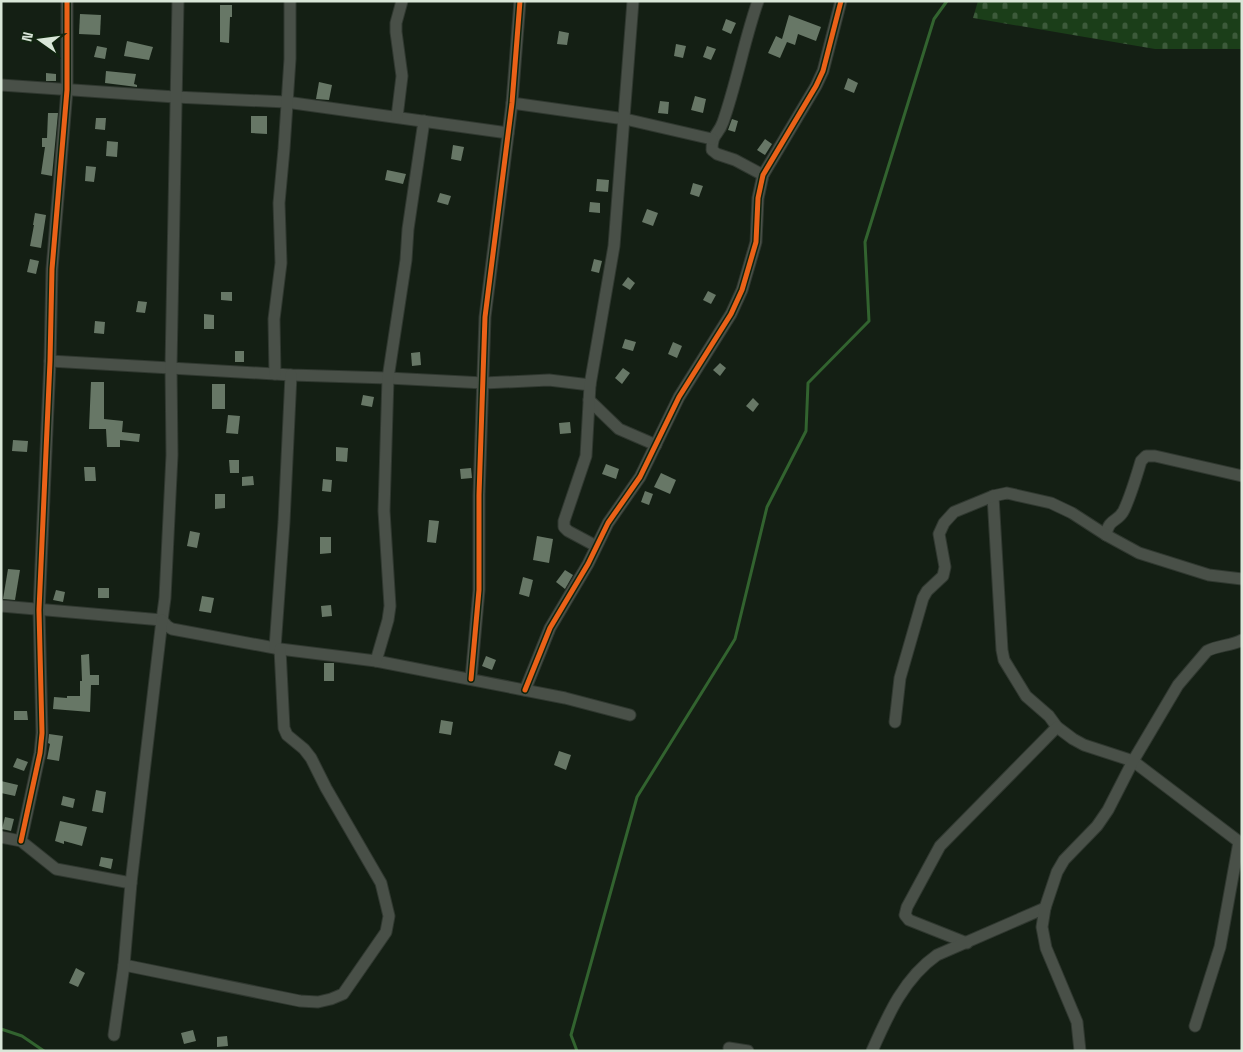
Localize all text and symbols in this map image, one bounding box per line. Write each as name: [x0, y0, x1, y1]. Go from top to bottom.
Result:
north arrow: [15, 15, 65, 65]
text: N: [18, 30, 37, 44]

